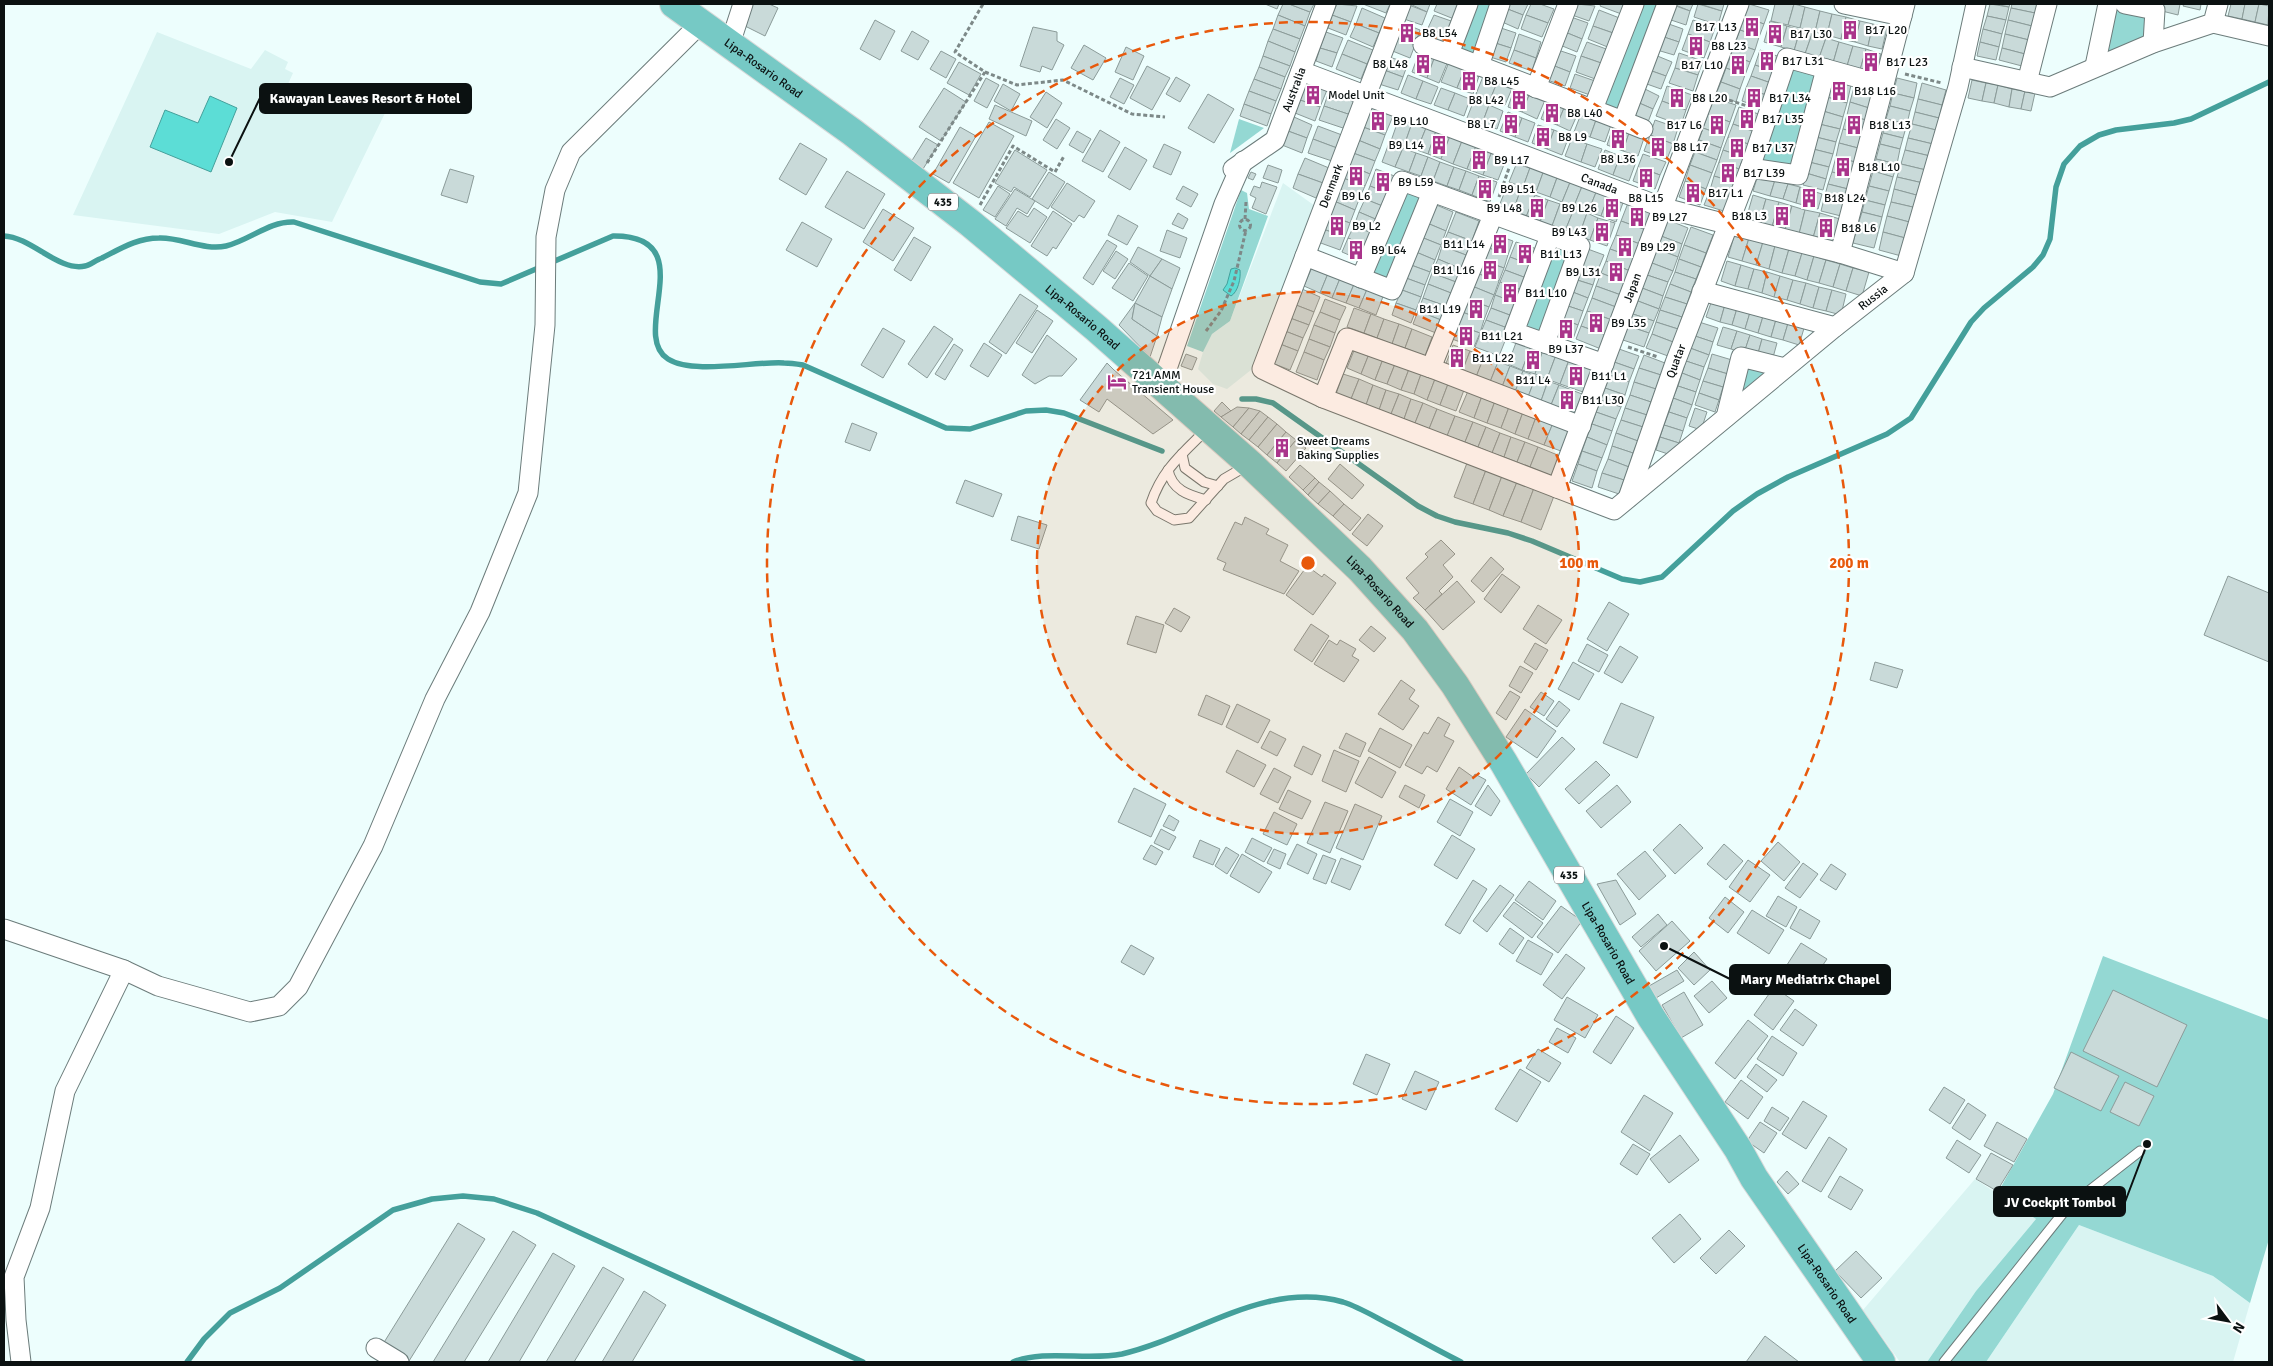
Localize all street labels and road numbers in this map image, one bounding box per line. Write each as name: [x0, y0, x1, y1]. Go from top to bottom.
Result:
street label: Lipa-Rosario Road: [721, 35, 805, 102]
street label: Australia: [1279, 65, 1310, 114]
street label: Denmark: [1316, 162, 1347, 211]
street label: Canada: [1579, 170, 1620, 198]
road number: 435: [928, 193, 958, 210]
street label: Japan: [1620, 271, 1645, 305]
street label: Lipa-Rosario Road: [1042, 282, 1123, 353]
street label: Russia: [1855, 282, 1891, 314]
street label: Quatar: [1663, 342, 1690, 380]
street label: Lipa-Rosario Road: [1343, 553, 1417, 631]
road number: 435: [1554, 866, 1584, 884]
street label: Lipa-Rosario Road: [1578, 899, 1638, 987]
street label: Lipa-Rosario Road: [1794, 1241, 1859, 1326]

